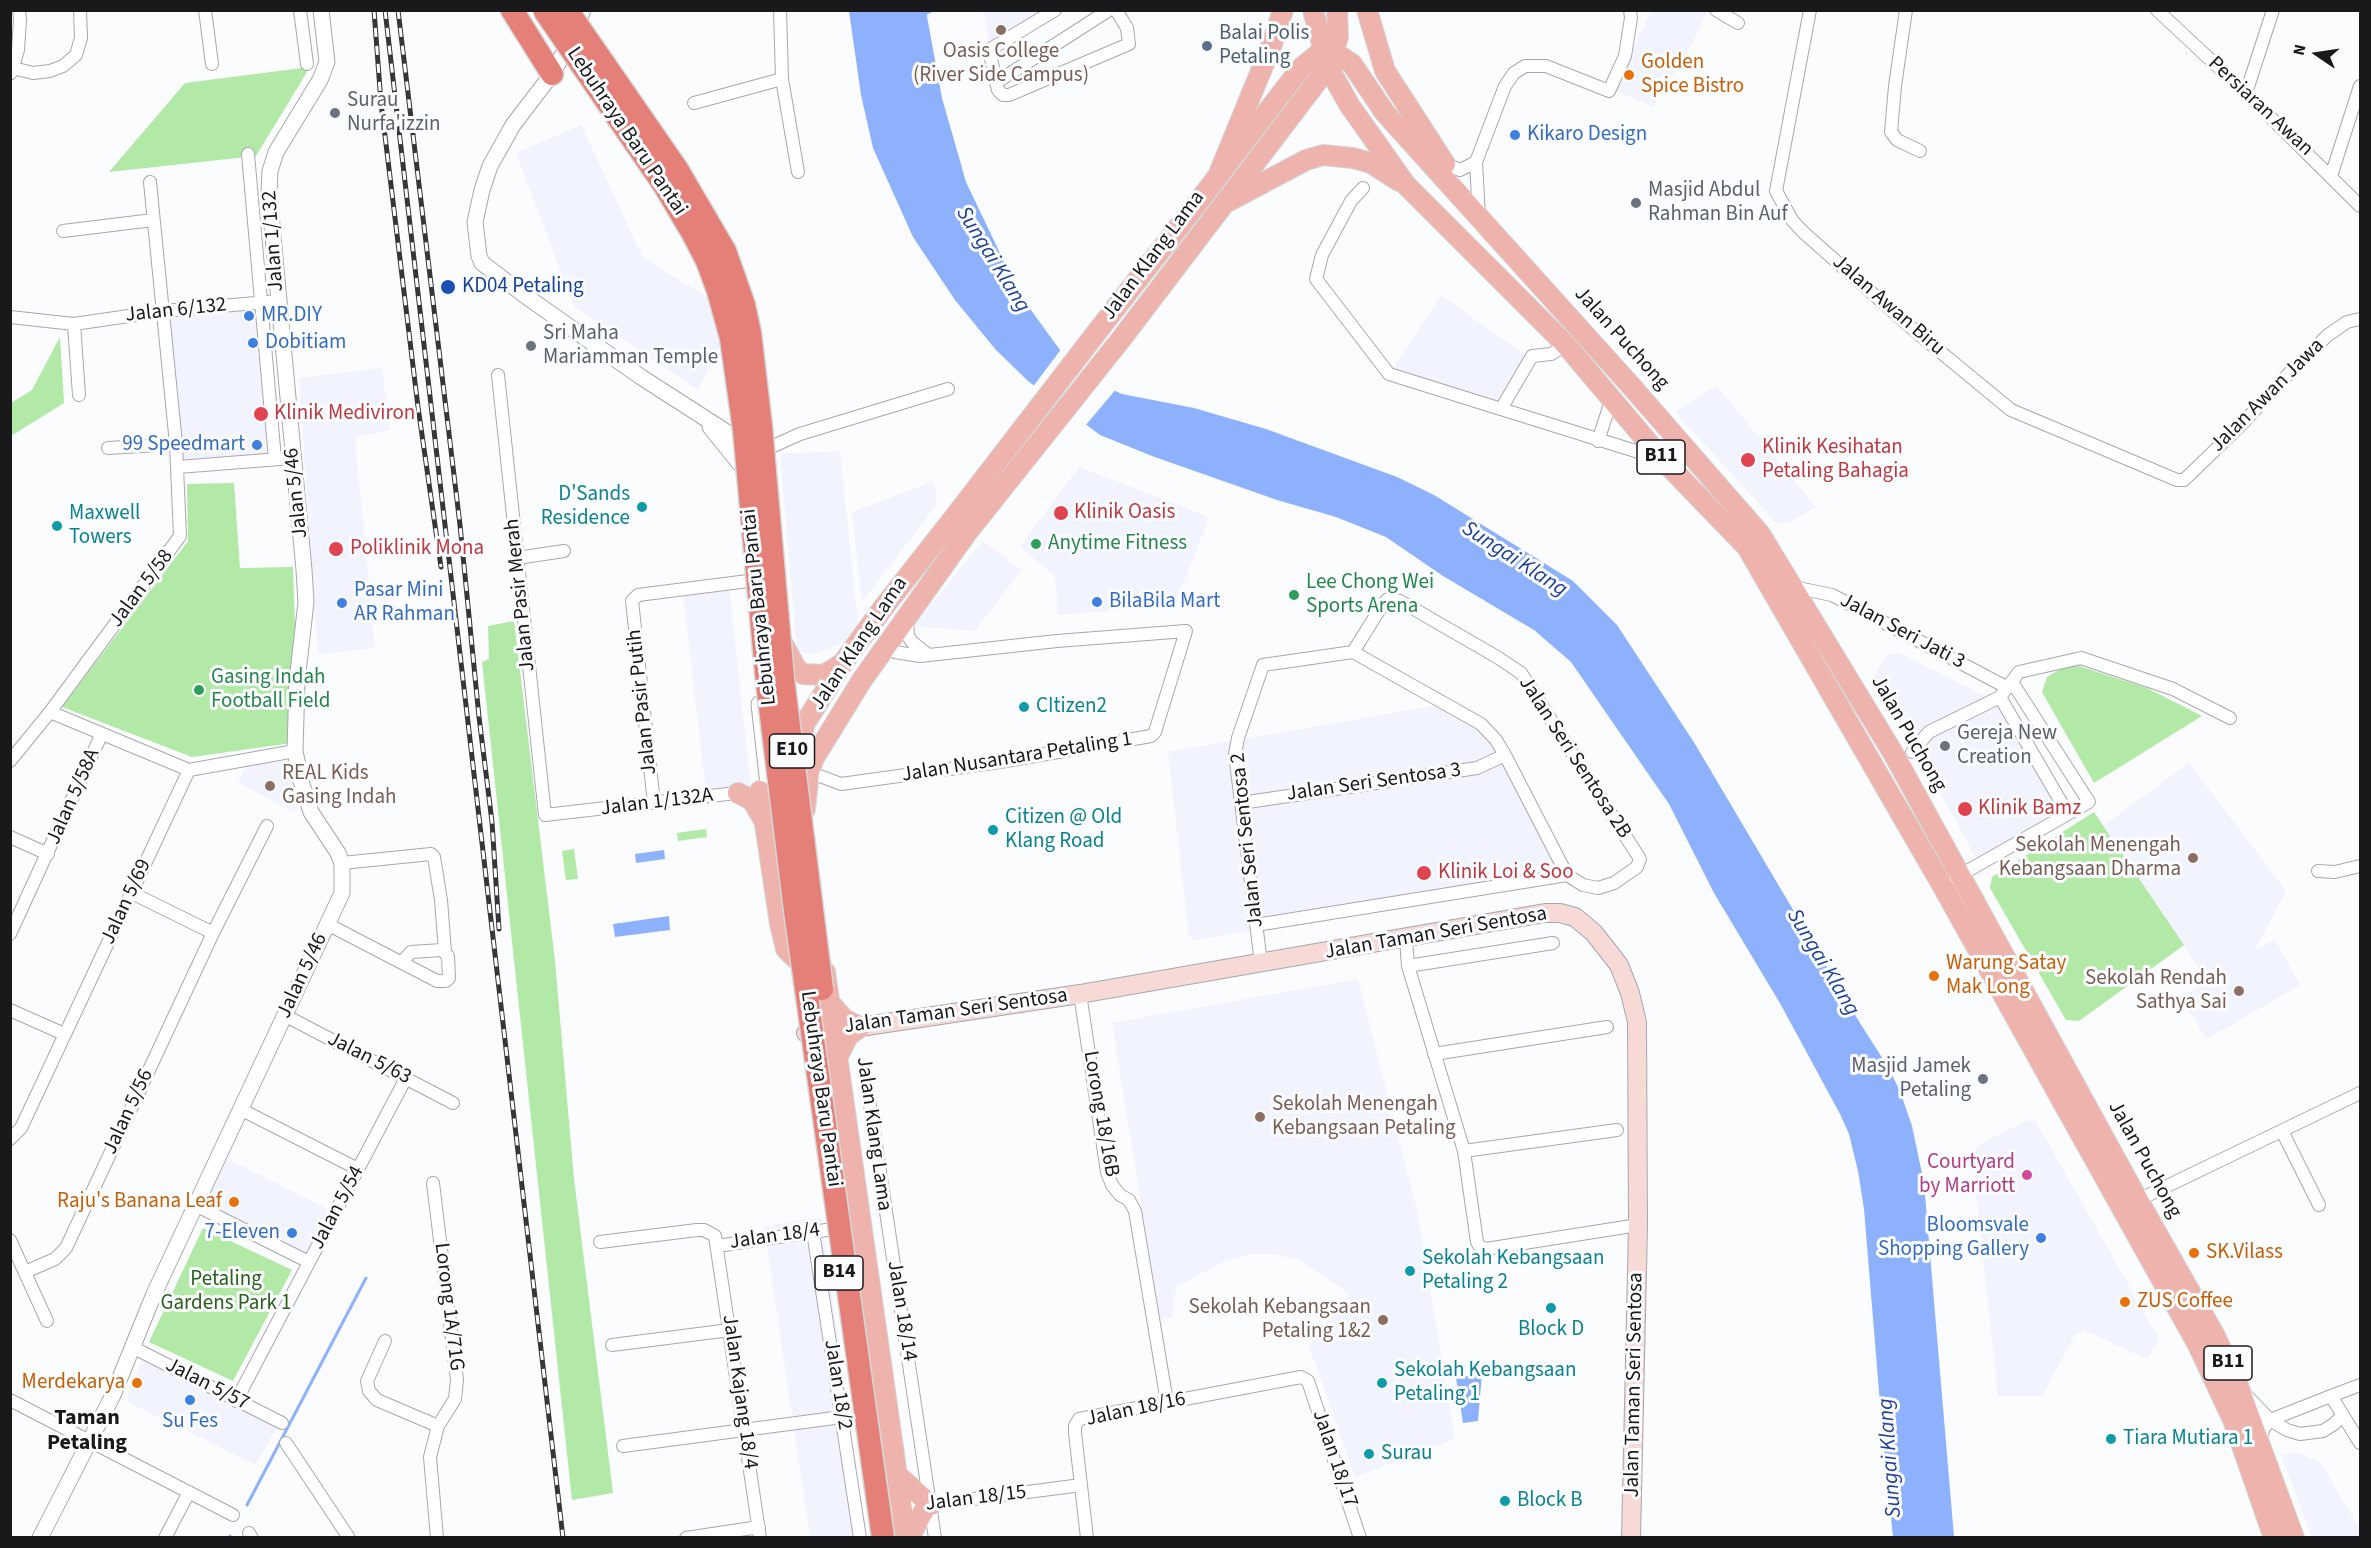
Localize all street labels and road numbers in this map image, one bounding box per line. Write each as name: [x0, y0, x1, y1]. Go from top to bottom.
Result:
street label: Lebuhraya Baru Pantai: [560, 43, 692, 221]
street label: Persiaran Awan: [2202, 52, 2318, 162]
street label: Jalan Klang Lama: [1097, 186, 1211, 326]
street label: Jalan 1/132: [258, 190, 290, 292]
street label: Jalan Awan Biru: [1827, 250, 1949, 362]
street label: Jalan Puchong: [1568, 282, 1674, 396]
street label: Jalan 6/132: [124, 293, 228, 329]
street label: Jalan Awan Jawa: [2206, 334, 2330, 458]
road number: B11: [1637, 440, 1685, 474]
street label: Jalan 5/46: [280, 446, 314, 540]
street label: Lebuhraya Baru Pantai: [737, 507, 783, 707]
street label: Jalan Pasir Merah: [500, 517, 542, 673]
street label: Jalan 5/58: [105, 545, 179, 633]
street label: Jalan Klang Lama: [806, 573, 914, 715]
street label: Jalan Seri Jati 3: [1835, 589, 1969, 675]
street label: Jalan Pasir Putih: [623, 628, 663, 776]
street label: Jalan Puchong: [1865, 671, 1951, 797]
street label: Jalan Seri Sentosa 2B: [1512, 672, 1636, 844]
street label: Jalan Nusantara Petaling 1: [900, 727, 1134, 789]
road number: E10: [770, 734, 814, 768]
street label: Jalan 5/58A: [42, 745, 106, 849]
street label: Jalan Seri Sentosa 2: [1226, 751, 1270, 929]
street label: Jalan Seri Sentosa 3: [1285, 758, 1463, 808]
street label: Jalan 1/132A: [599, 784, 715, 822]
street label: Jalan 5/69: [96, 855, 158, 949]
street label: Jalan Taman Seri Sentosa: [1323, 902, 1549, 966]
street label: Jalan 5/46: [272, 929, 334, 1023]
street label: Jalan Taman Seri Sentosa: [843, 984, 1069, 1040]
street label: Lebuhraya Baru Pantai: [794, 989, 846, 1189]
street label: Jalan 5/63: [323, 1027, 415, 1091]
street label: Lorong 18/16B: [1077, 1049, 1123, 1179]
street label: Jalan Klang Lama: [850, 1055, 896, 1213]
street label: Jalan 5/56: [98, 1065, 160, 1159]
street label: Jalan Puchong: [2101, 1097, 2187, 1223]
street label: Jalan 5/54: [306, 1162, 370, 1254]
street label: Jalan 18/4: [728, 1218, 822, 1256]
street label: Lorong 1A/71G: [428, 1241, 468, 1373]
road number: B14: [815, 1256, 863, 1290]
street label: Jalan 18/14: [881, 1259, 921, 1363]
street label: Jalan Taman Seri Sentosa: [1620, 1272, 1650, 1498]
street label: Jalan Kajang 18/4: [716, 1313, 762, 1471]
street label: Jalan 18/2: [817, 1338, 857, 1432]
road number: B11: [2204, 1346, 2252, 1380]
street label: Jalan 5/57: [161, 1353, 253, 1417]
street label: Jalan 18/16: [1084, 1387, 1188, 1433]
street label: Jalan 18/17: [1306, 1407, 1362, 1511]
street label: Jalan 18/15: [924, 1480, 1028, 1518]

